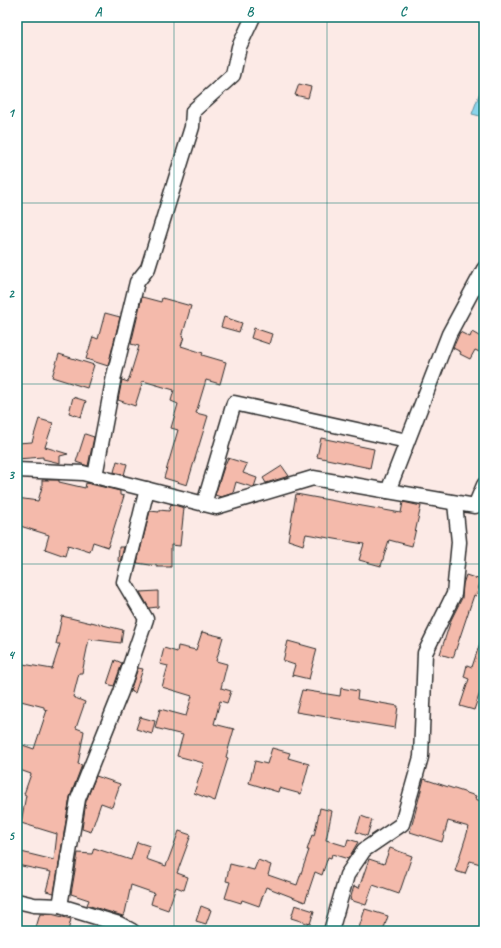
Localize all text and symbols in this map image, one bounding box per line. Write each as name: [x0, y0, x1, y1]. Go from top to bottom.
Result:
text: A: [95, 4, 103, 20]
text: B: [247, 4, 255, 20]
text: C: [400, 4, 408, 20]
text: 1: [8, 105, 16, 121]
text: 2: [8, 286, 15, 302]
text: 3: [8, 467, 15, 483]
text: 4: [8, 647, 16, 663]
text: 5: [8, 828, 15, 844]

